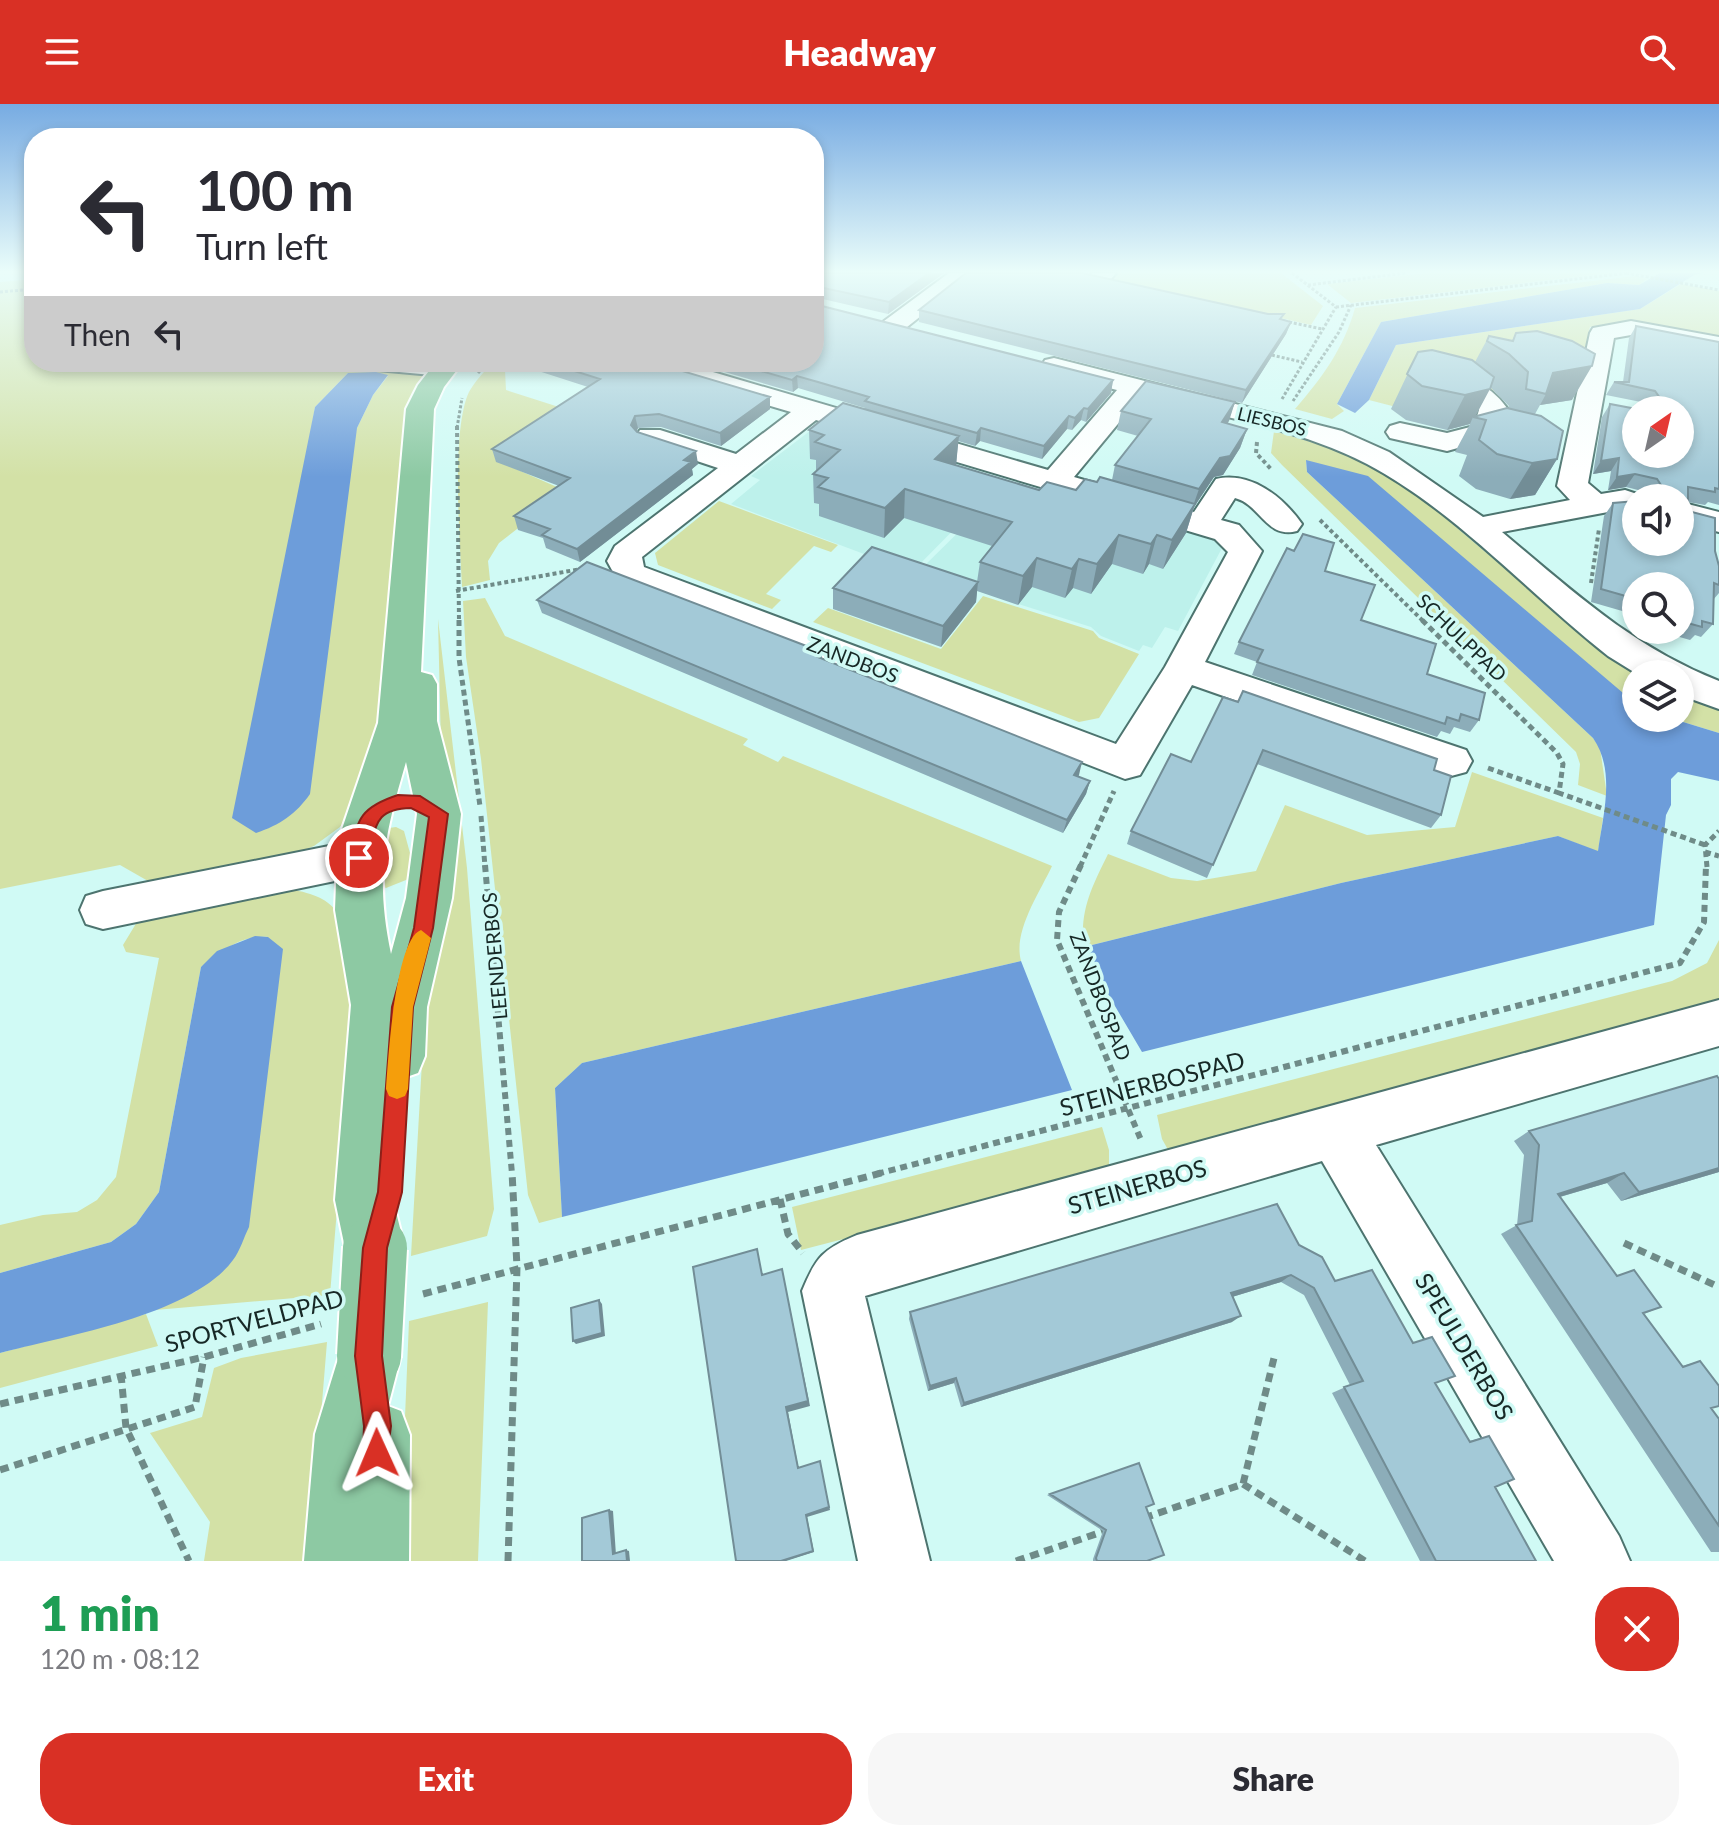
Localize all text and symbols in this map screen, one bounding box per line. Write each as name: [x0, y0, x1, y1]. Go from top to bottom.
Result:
icon: menu: [40, 30, 84, 74]
text: Headway: [783, 30, 936, 74]
icon: search: [1635, 30, 1679, 74]
text: 100 m: [196, 156, 354, 223]
icon: left: [64, 160, 168, 264]
text: Turn left: [196, 224, 328, 268]
icon: left: [147, 312, 191, 356]
text: Then: [64, 316, 131, 352]
north arrow: [1622, 396, 1694, 468]
map controls: [1622, 396, 1694, 732]
street label: LIESBOS: [1235, 402, 1309, 440]
button: sound: [1622, 484, 1694, 556]
button: search: [1622, 572, 1694, 644]
street label: SCHULPPAD: [1412, 588, 1512, 686]
street label: ZANDBOS: [804, 631, 902, 687]
button: layers: [1622, 660, 1694, 732]
pin: [325, 824, 393, 892]
icon: arrive: [337, 836, 381, 880]
street label: LEENDERBOS: [476, 891, 512, 1021]
street label: ZANDBOSPAD: [1065, 928, 1137, 1064]
street label: STEINERBOSPAD: [1056, 1044, 1248, 1122]
street label: STEINERBOS: [1064, 1152, 1210, 1220]
street label: SPEULDERBOS: [1410, 1267, 1520, 1425]
street label: SPORTVELDPAD: [162, 1282, 346, 1358]
position arrow: [335, 1411, 419, 1495]
text: 1 min: [40, 1584, 160, 1641]
button: close: [1595, 1587, 1679, 1671]
text: 120 m · 08:12: [40, 1643, 200, 1675]
button: Exit: [40, 1733, 852, 1825]
button: Share: [868, 1733, 1679, 1825]

